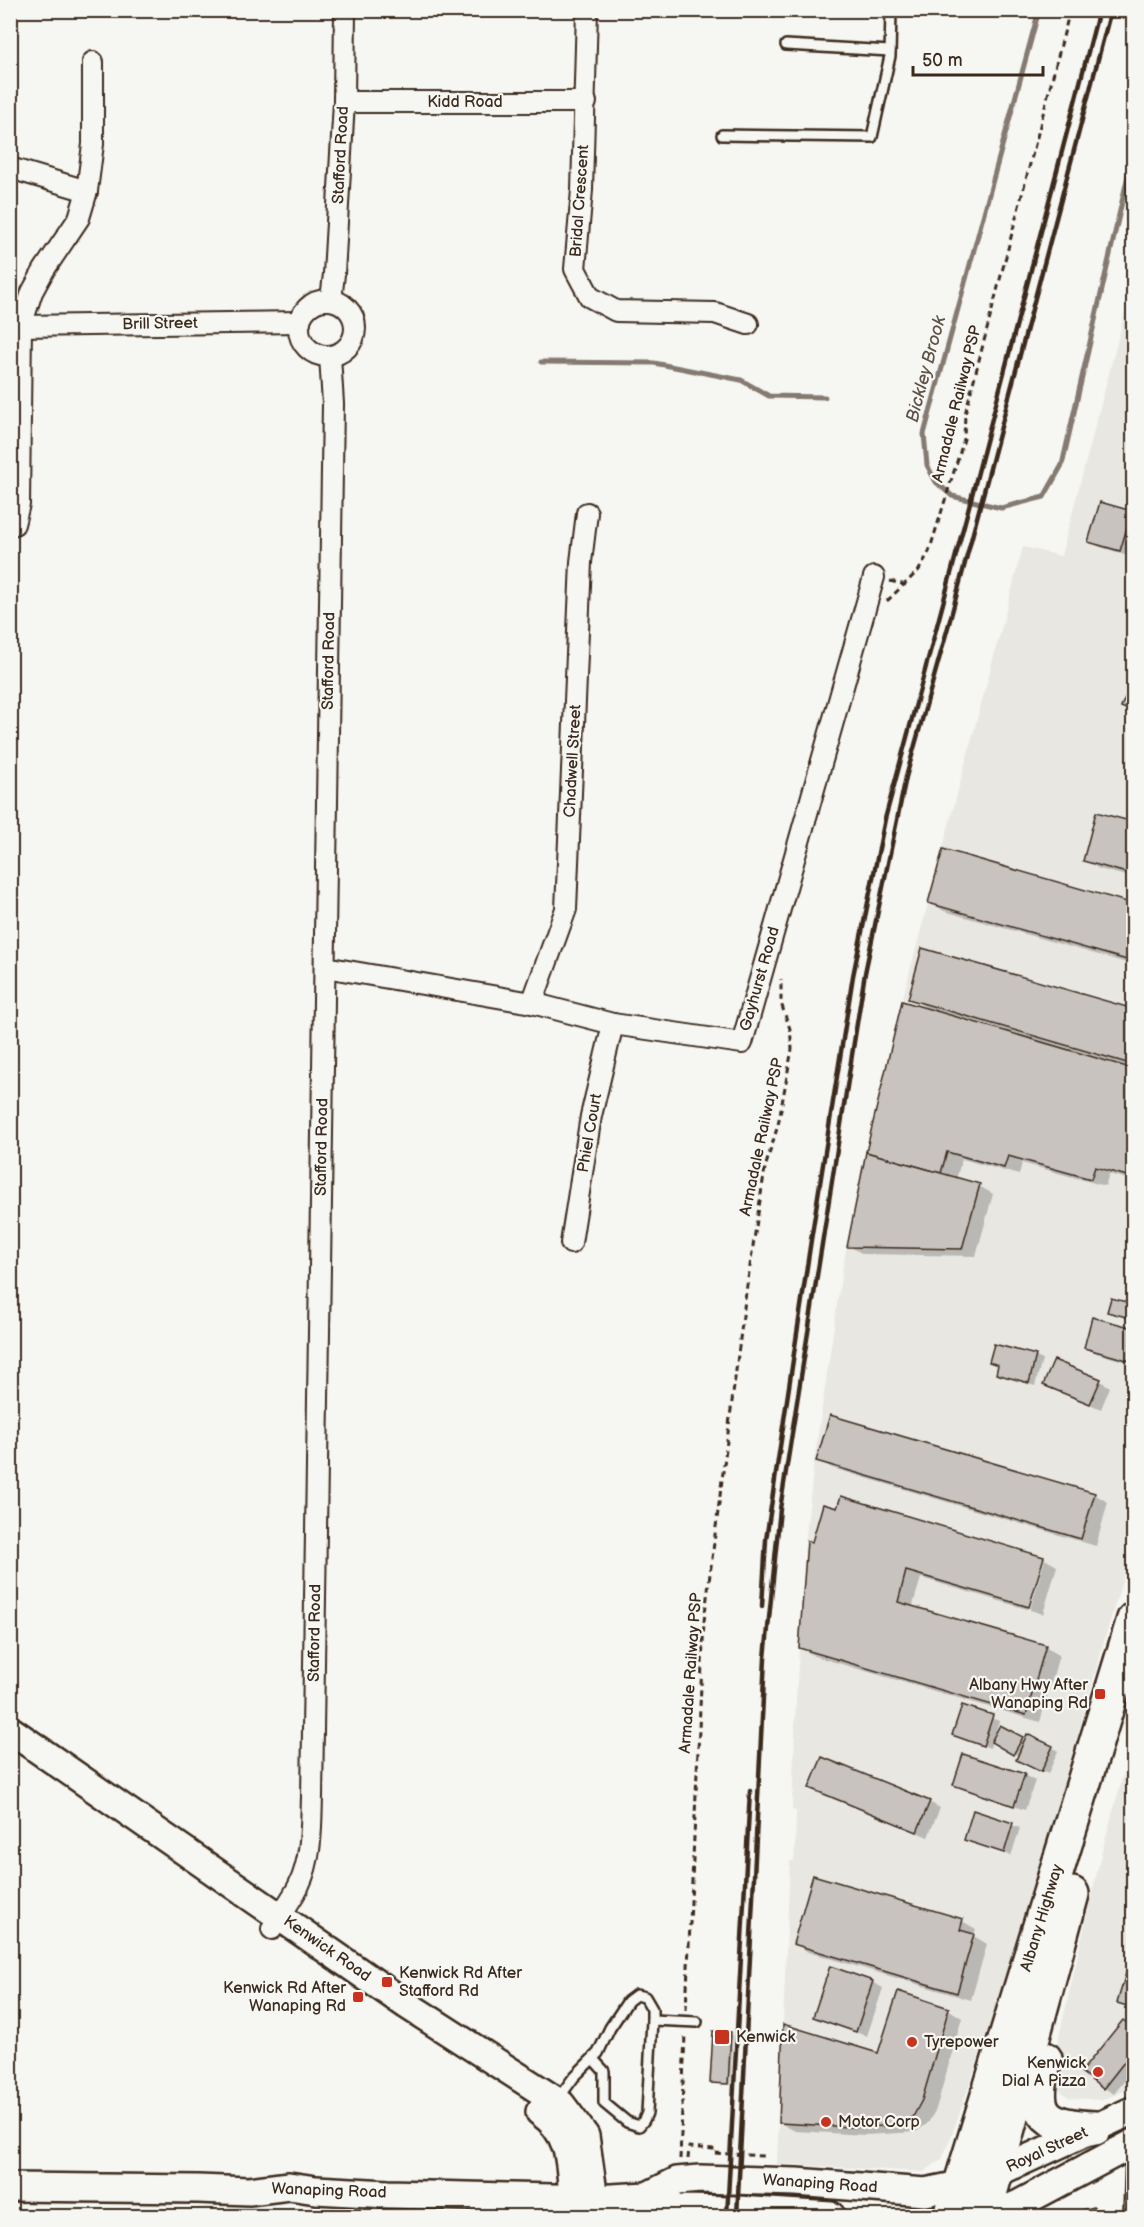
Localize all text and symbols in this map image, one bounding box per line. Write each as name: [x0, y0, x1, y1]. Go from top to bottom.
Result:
scale bar: [913, 39, 1044, 77]
text: 50 m: [922, 50, 963, 71]
street label: Kidd Road: [427, 93, 503, 112]
street label: Stafford Road: [329, 106, 353, 204]
street label: Bridal Crescent: [567, 144, 593, 258]
water label: Bickley Brook: [902, 312, 951, 424]
street label: Brill Street: [122, 314, 198, 334]
street label: Armadale Railway PSP: [928, 324, 986, 484]
street label: Stafford Road: [319, 612, 339, 710]
street label: Chadwell Street: [561, 704, 585, 818]
street label: Gayhurst Road: [736, 925, 784, 1033]
street label: Armadale Railway PSP: [736, 1056, 788, 1218]
street label: Phiel Court: [574, 1092, 606, 1174]
street label: Stafford Road: [312, 1098, 332, 1196]
street label: Stafford Road: [305, 1584, 325, 1682]
street label: Armadale Railway PSP: [676, 1592, 706, 1754]
place label: Albany Hwy After Wanaping Rd: [969, 1676, 1088, 1713]
marker: Albany Hwy After Wanaping Rd: [1093, 1687, 1107, 1701]
street label: Albany Highway: [1017, 1861, 1068, 1974]
street label: Kenwick Road: [280, 1912, 374, 1986]
place label: Kenwick Rd After Stafford Rd: [399, 1964, 522, 2001]
marker: Kenwick Rd After Stafford Rd: [380, 1975, 394, 1989]
place label: Kenwick Rd After Wanaping Rd: [223, 1979, 346, 2016]
marker: Kenwick Rd After Wanaping Rd: [351, 1990, 365, 2004]
marker: Kenwick: [713, 2028, 731, 2046]
place label: Kenwick: [736, 2028, 796, 2047]
place label: Tyrepower: [924, 2033, 999, 2052]
marker: Tyrepower: [905, 2035, 919, 2049]
place label: Kenwick Dial A Pizza: [1002, 2054, 1086, 2091]
marker: Kenwick Dial A Pizza: [1091, 2065, 1105, 2079]
place label: Motor Corp: [838, 2113, 920, 2132]
marker: Motor Corp: [819, 2115, 833, 2129]
street label: Royal Street: [1003, 2123, 1091, 2177]
street label: Wanaping Road: [762, 2171, 878, 2197]
street label: Wanaping Road: [271, 2179, 387, 2203]

